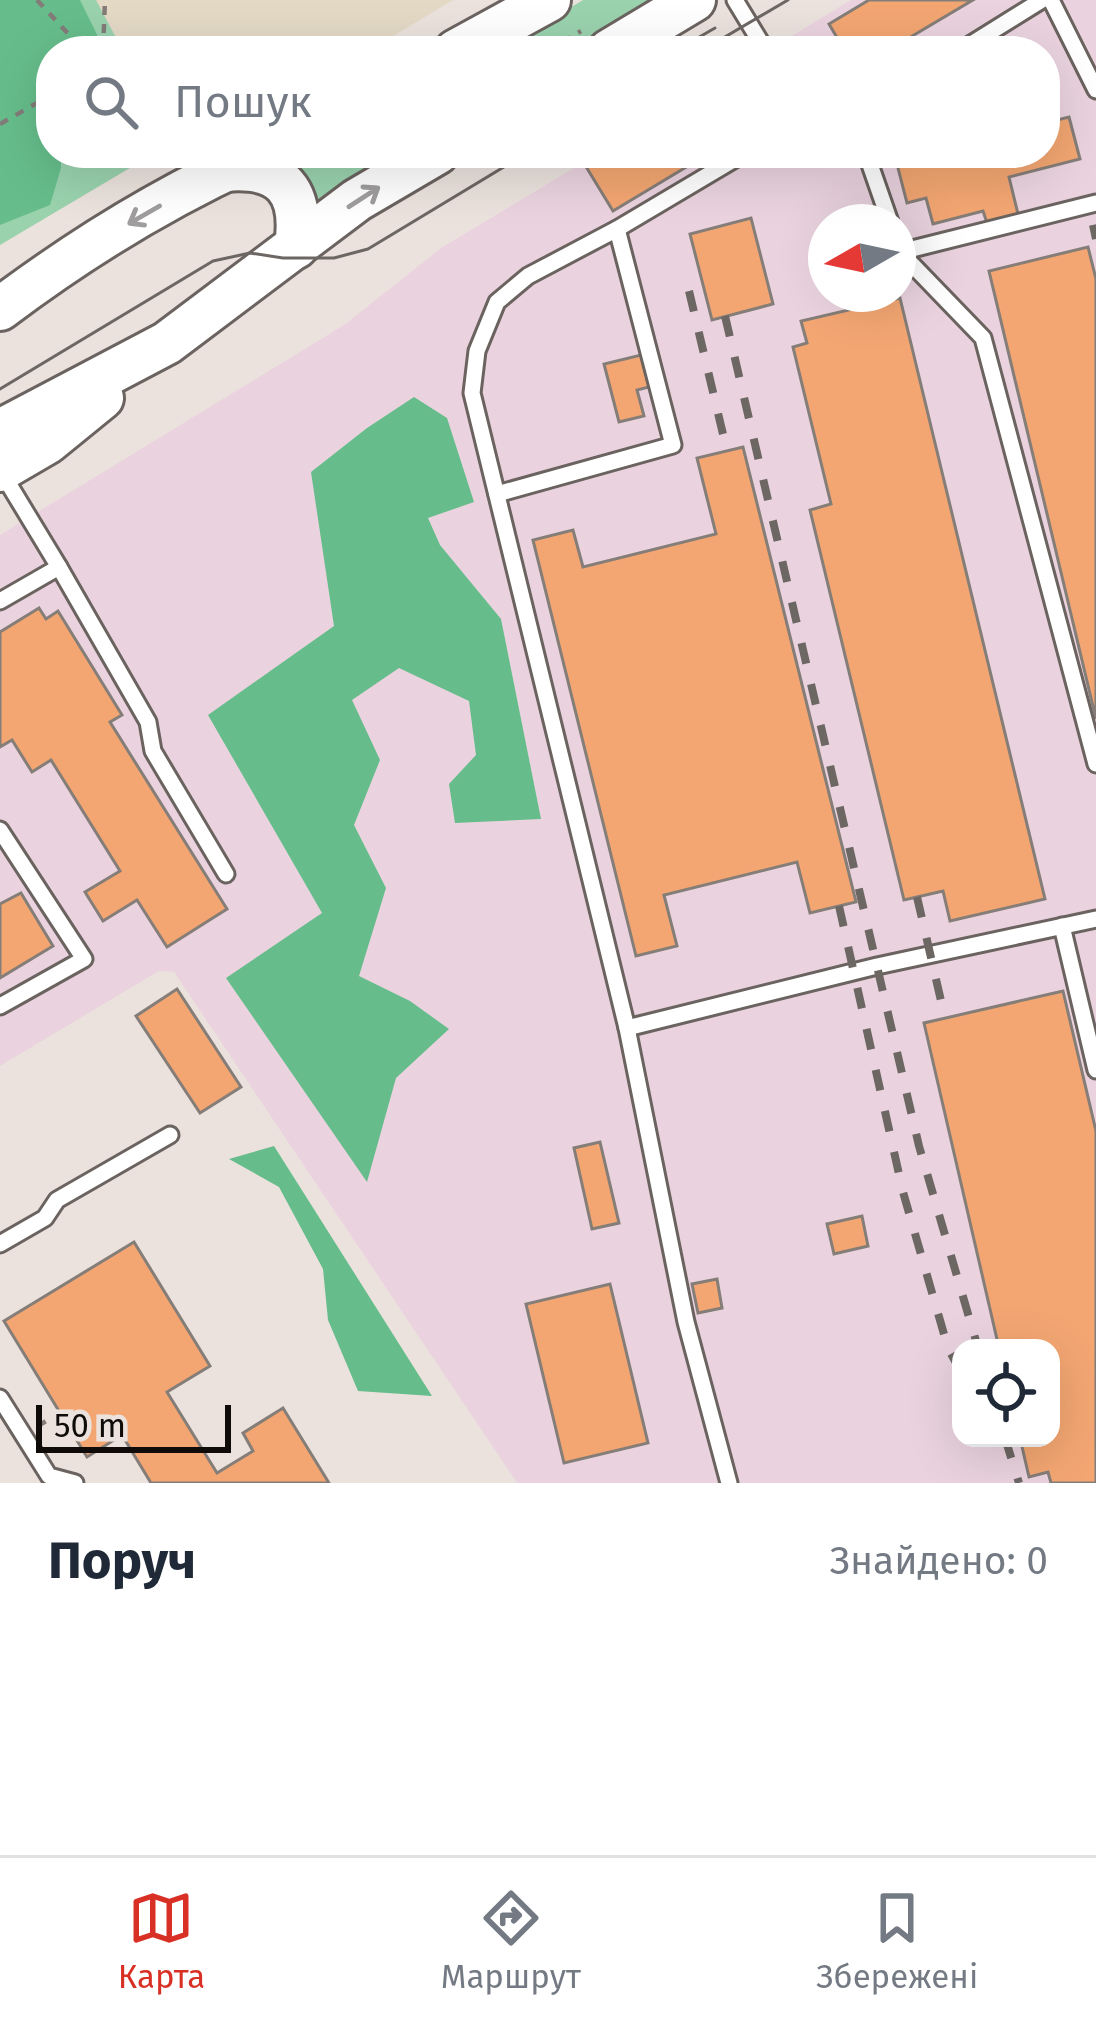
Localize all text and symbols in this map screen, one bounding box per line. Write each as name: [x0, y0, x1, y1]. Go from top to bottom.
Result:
search box: [36, 36, 1060, 168]
icon: search: [78, 69, 144, 135]
text: Пошук: [174, 75, 312, 129]
one-way arrow: [347, 185, 381, 209]
one-way arrow: [127, 204, 162, 228]
north arrow: [808, 204, 916, 312]
map controls: [952, 1339, 1060, 1447]
button: locate: [952, 1339, 1060, 1447]
scale bar: [36, 1399, 231, 1452]
text: 50 m: [54, 1406, 126, 1446]
text: Поруч: [48, 1530, 196, 1592]
text: Знайдено: 0: [830, 1538, 1048, 1584]
tab: Карта: [118, 1885, 205, 1997]
tab: Маршрут: [441, 1885, 581, 1997]
tab: Збережені: [816, 1885, 978, 1997]

